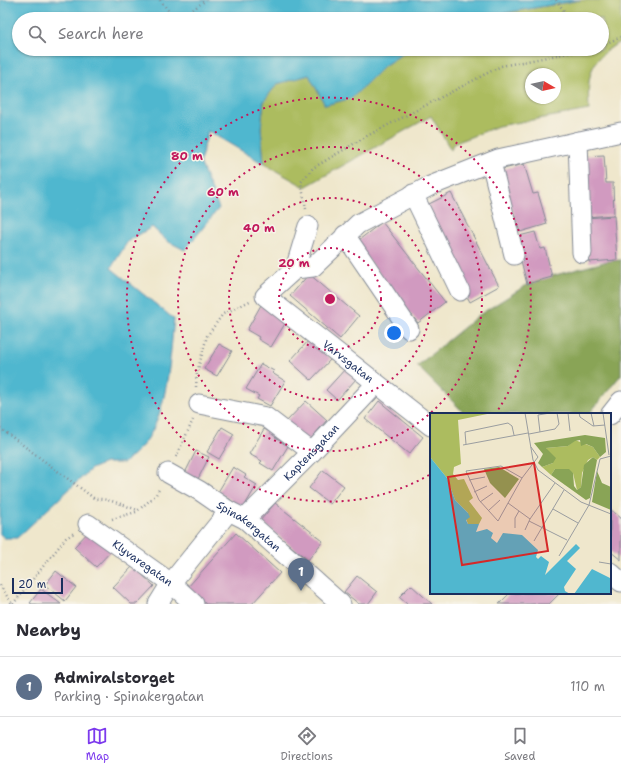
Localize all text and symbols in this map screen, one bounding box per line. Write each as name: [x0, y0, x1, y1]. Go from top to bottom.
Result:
search box: [12, 12, 609, 56]
icon: search: [26, 23, 48, 45]
text: Search here: [58, 24, 144, 44]
north arrow: [525, 68, 561, 104]
text: 80 m: [171, 148, 203, 164]
text: 60 m: [207, 184, 239, 200]
text: 40 m: [243, 220, 275, 236]
text: 20 m: [278, 255, 310, 271]
centre of rings: [323, 292, 337, 306]
your location: [384, 323, 404, 343]
street label: Varvsgatan: [320, 336, 377, 386]
inset map: [430, 413, 611, 594]
street label: Kaptensgatan: [280, 420, 342, 484]
street label: Spinakergatan: [214, 497, 284, 555]
street label: Klyvaregatan: [109, 536, 176, 590]
pin: 1: [288, 558, 314, 591]
scale bar: [12, 576, 63, 595]
text: 20 m: [18, 577, 46, 592]
text: Nearby: [16, 619, 81, 641]
text: Admiralstorget: [54, 668, 175, 688]
text: 1: [26, 678, 32, 695]
text: 110 m: [570, 678, 605, 695]
text: Parking · Spinakergatan: [54, 688, 204, 705]
tab: Map: [86, 725, 109, 764]
tab: Directions: [280, 725, 333, 764]
tab: Saved: [504, 725, 535, 764]

